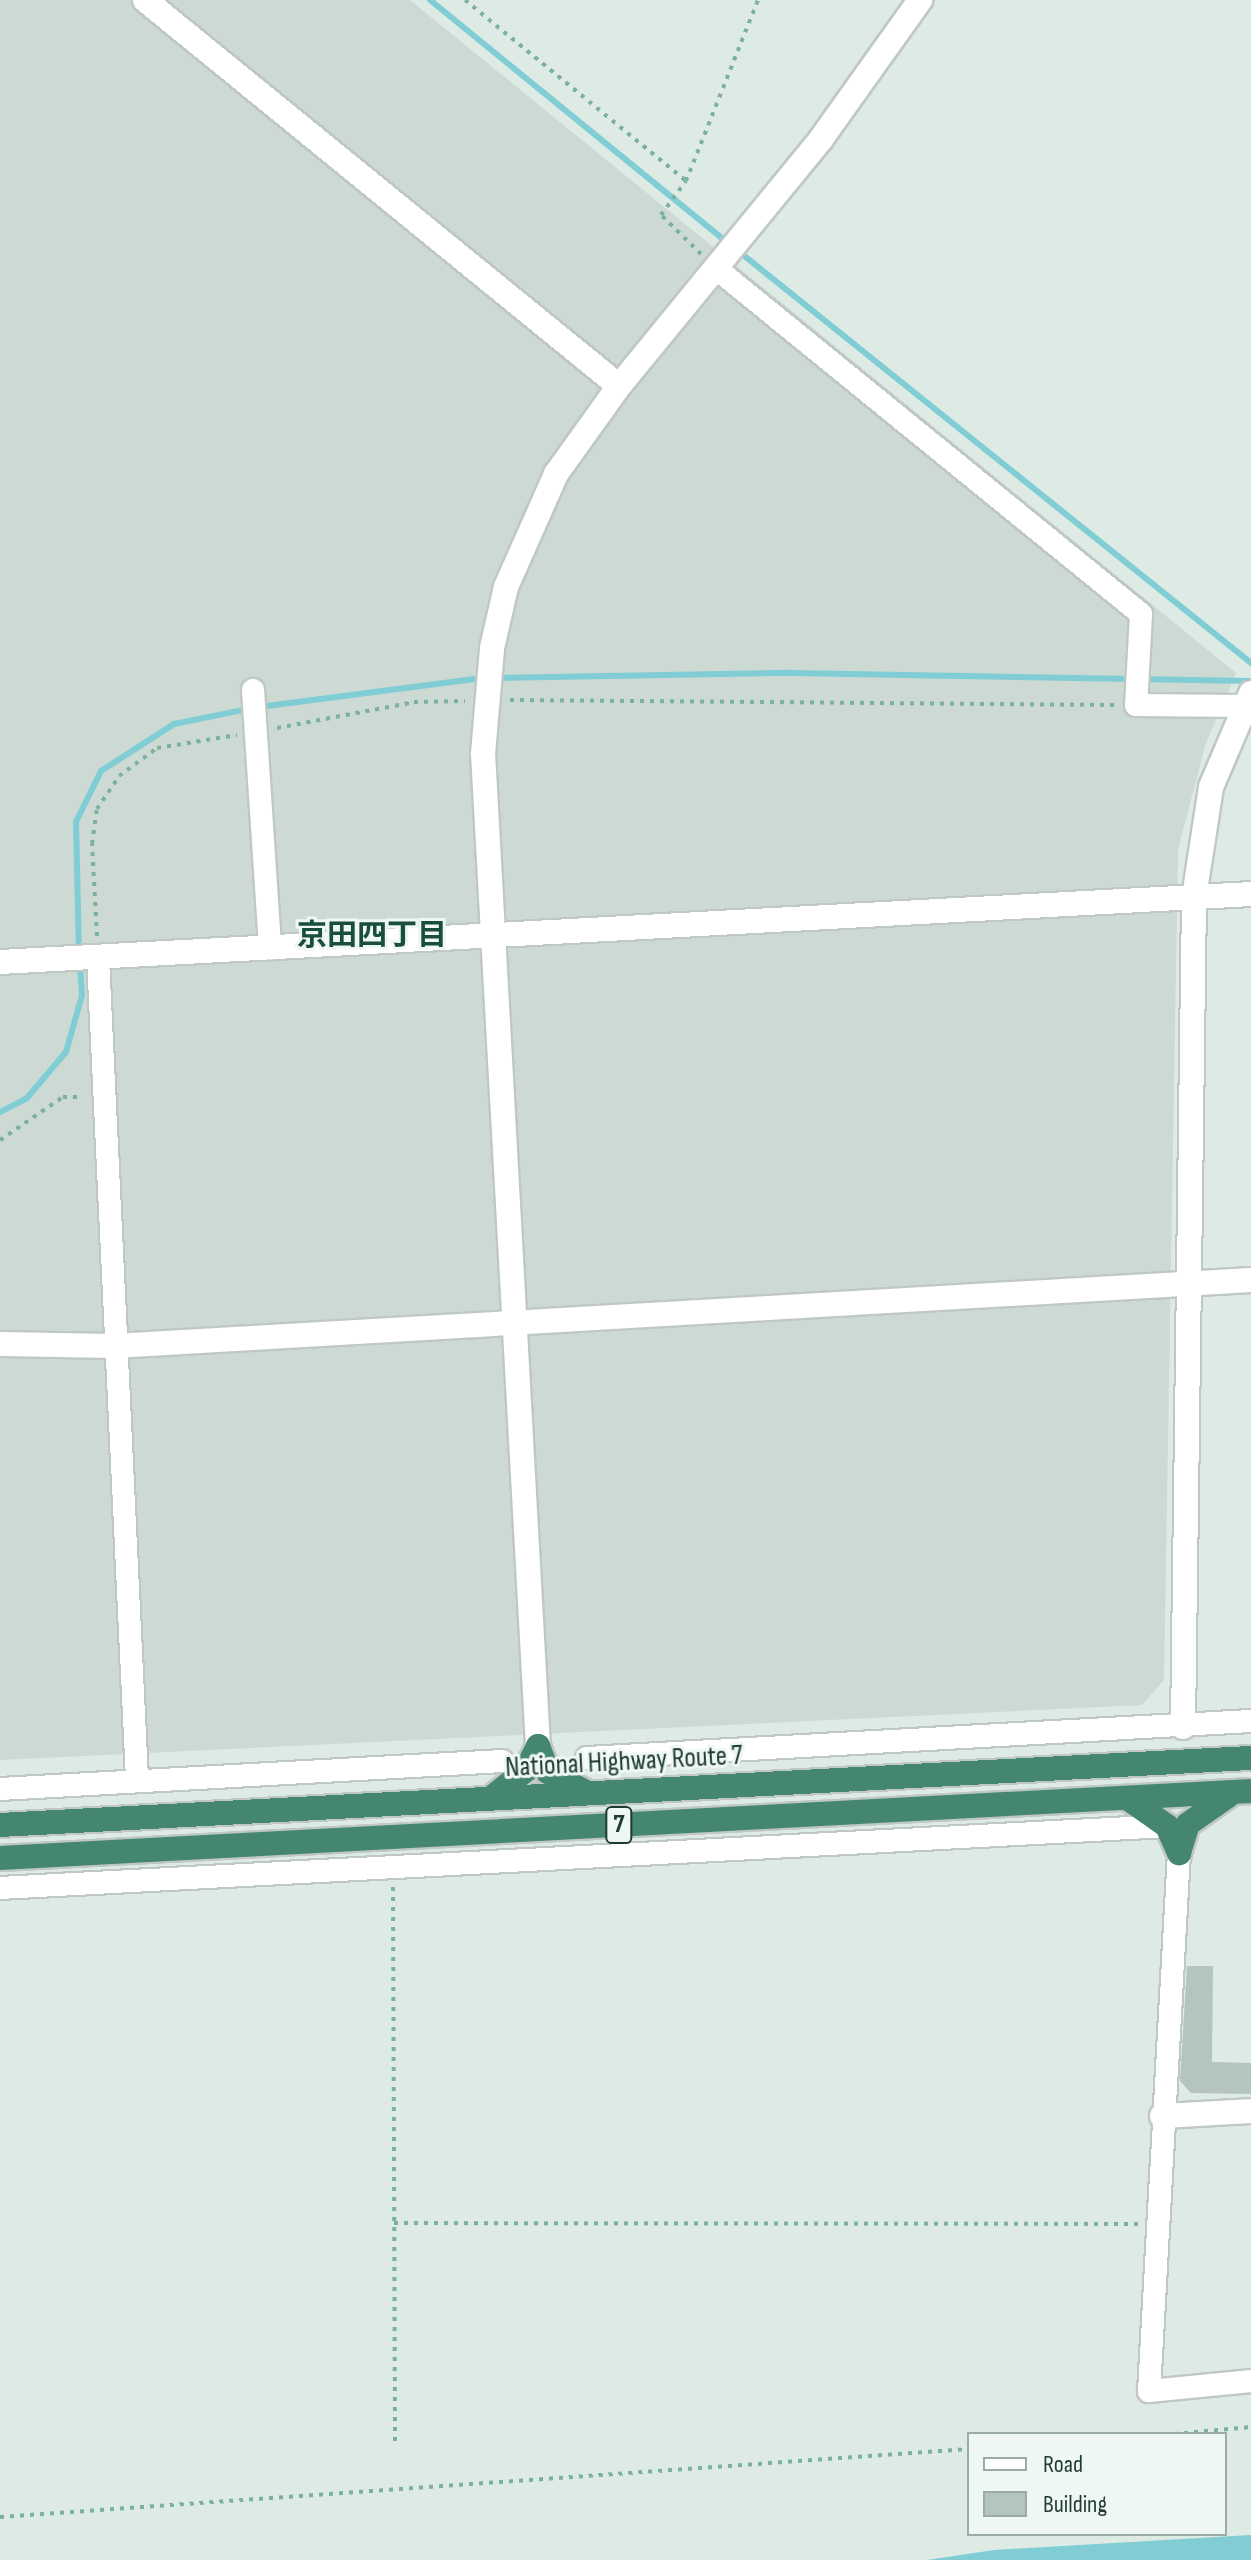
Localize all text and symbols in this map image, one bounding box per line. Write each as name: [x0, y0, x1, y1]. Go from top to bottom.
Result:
district label: 京田四丁目: [297, 918, 447, 954]
street label: National Highway Route 7: [504, 1739, 744, 1785]
road number: 7: [605, 1803, 633, 1847]
legend: [967, 2432, 1227, 2536]
text: Road: [1043, 2450, 1083, 2479]
text: Building: [1043, 2490, 1107, 2519]

